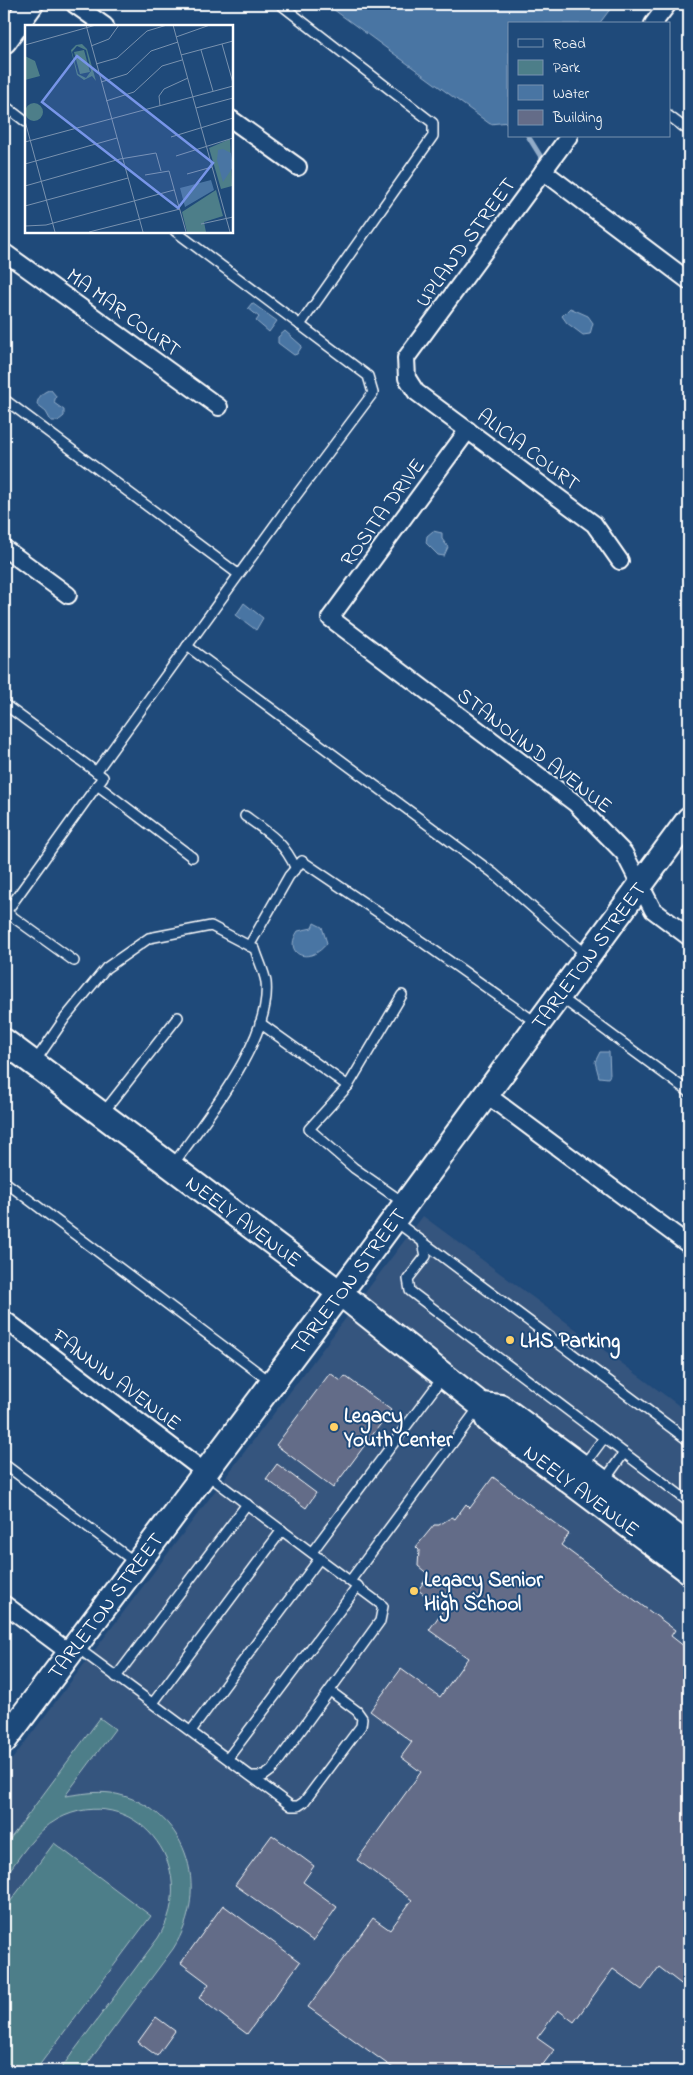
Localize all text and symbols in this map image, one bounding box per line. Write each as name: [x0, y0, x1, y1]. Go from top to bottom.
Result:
legend: [508, 22, 670, 138]
inset map: [25, 25, 232, 232]
text: Road: [553, 33, 586, 55]
text: Park: [553, 57, 581, 79]
text: Water: [553, 83, 589, 105]
text: Building: [552, 107, 602, 130]
street label: UPLAND STREET: [409, 172, 524, 314]
street label: MA MAR COURT: [59, 262, 186, 365]
street label: ALICIA COURT: [470, 402, 586, 499]
street label: ROSITA DRIVE: [334, 453, 433, 574]
street label: STANOLIND AVENUE: [450, 681, 618, 822]
street label: TARLETON STREET: [525, 877, 655, 1037]
street label: NEELY AVENUE: [179, 1169, 307, 1276]
street label: TARLETON STREET: [285, 1203, 414, 1363]
street label: FANNIN AVENUE: [44, 1321, 187, 1439]
place label: LHS Parking: [520, 1327, 620, 1359]
marker: LHS Parking: [504, 1334, 516, 1346]
place label: Legacy Youth Center: [343, 1402, 453, 1456]
marker: Legacy Youth Center: [328, 1421, 340, 1433]
street label: NEELY AVENUE: [516, 1439, 645, 1546]
street label: TARLETON STREET: [42, 1527, 172, 1687]
place label: Legacy Senior High School: [424, 1566, 543, 1622]
marker: Legacy Senior High School: [408, 1585, 420, 1597]

